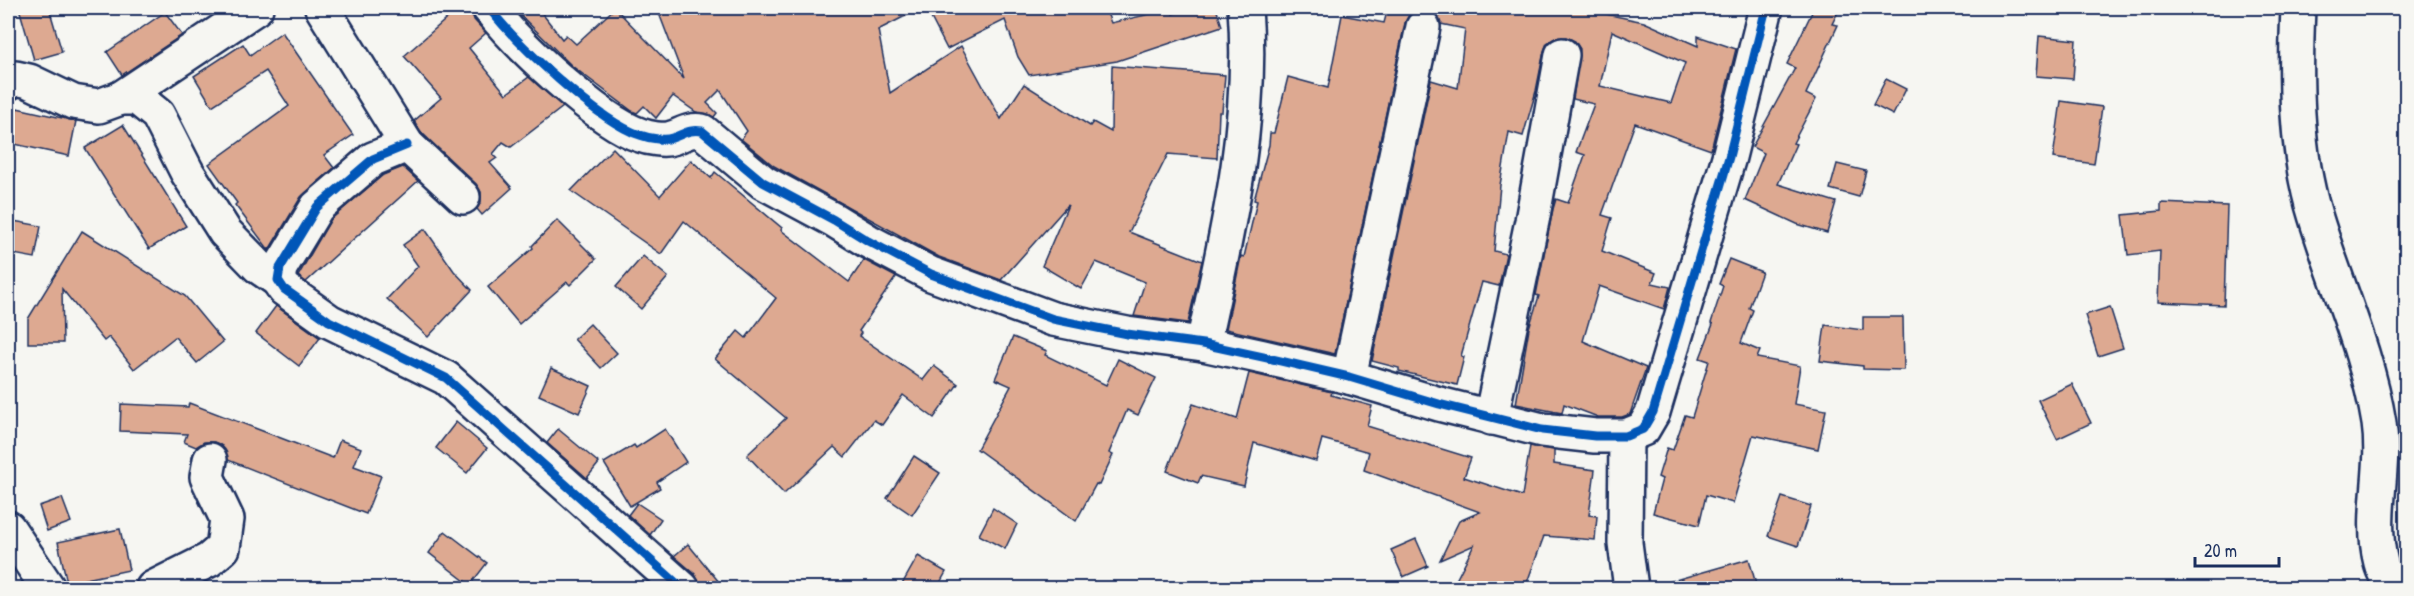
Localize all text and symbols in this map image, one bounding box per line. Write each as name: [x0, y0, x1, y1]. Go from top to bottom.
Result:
scale bar: [2195, 530, 2279, 568]
text: 20 m: [2204, 538, 2237, 563]

